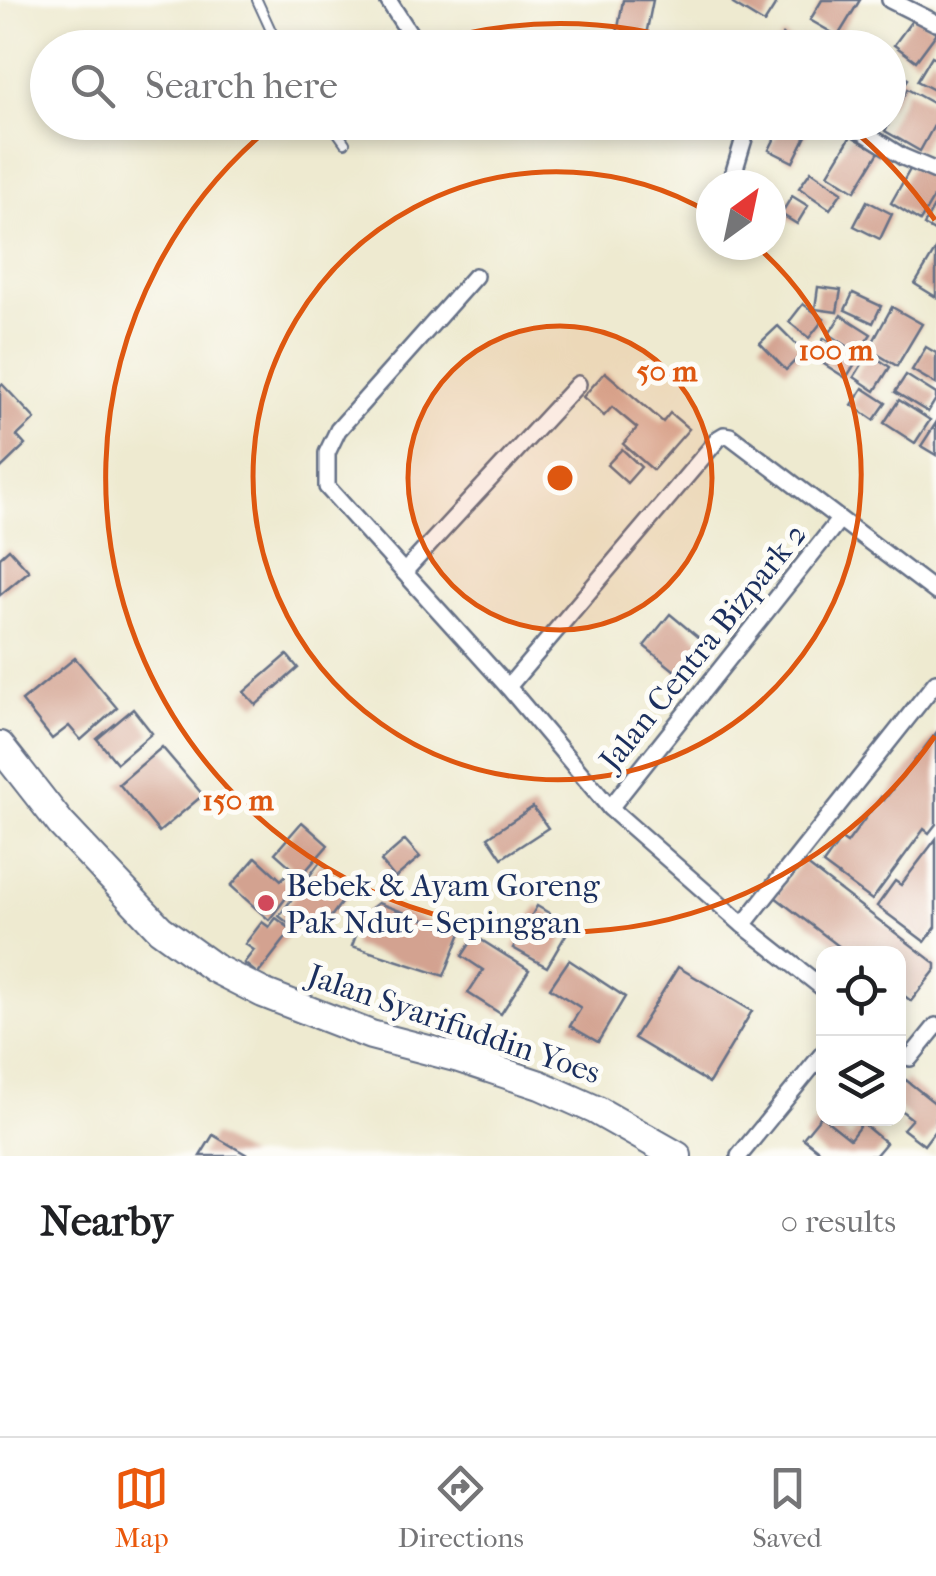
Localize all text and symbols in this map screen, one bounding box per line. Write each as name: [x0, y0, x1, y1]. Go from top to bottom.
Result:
search box: [30, 30, 906, 140]
icon: search: [65, 58, 120, 113]
text: Search here: [145, 63, 338, 108]
north arrow: [696, 170, 786, 260]
text: 100 m: [798, 333, 875, 368]
text: 50 m: [637, 354, 698, 389]
centre of rings: [542, 460, 578, 496]
street label: Jalan Centra Bizpark 2: [590, 516, 814, 780]
text: 150 m: [202, 783, 275, 818]
place label: Bebek & Ayam Goreng Pak Ndut - Sepinggan: [286, 867, 600, 941]
marker: Bebek & Ayam Goreng Pak Ndut - Sepinggan: [255, 892, 277, 914]
map controls: [816, 946, 906, 1126]
button: locate: [816, 946, 906, 1036]
street label: Jalan Syarifuddin Yoes: [300, 956, 605, 1091]
button: layers: [816, 1036, 906, 1126]
text: Nearby: [40, 1197, 172, 1246]
text: 0 results: [780, 1203, 896, 1240]
tab: Map: [114, 1461, 169, 1554]
tab: Directions: [398, 1461, 524, 1554]
tab: Saved: [752, 1461, 822, 1554]

